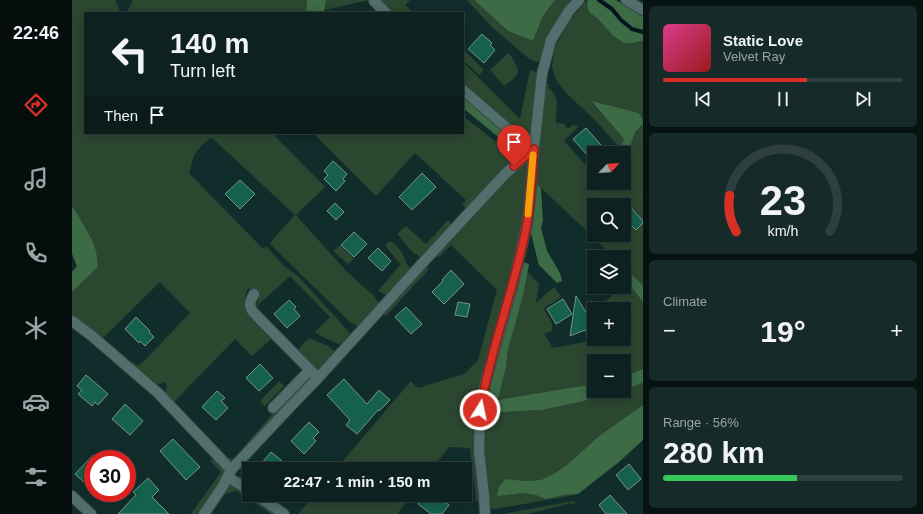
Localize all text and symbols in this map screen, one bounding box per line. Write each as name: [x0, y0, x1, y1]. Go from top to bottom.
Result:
text: 22:46: [13, 23, 59, 43]
icon: left: [104, 28, 156, 80]
text: 140 m: [170, 28, 249, 59]
text: Static Love: [723, 32, 803, 49]
text: Velvet Ray: [723, 49, 785, 64]
text: Turn left: [170, 61, 235, 81]
icon: previous: [692, 88, 714, 110]
icon: pause: [772, 88, 794, 110]
icon: next: [852, 88, 874, 110]
icon: directions: [22, 91, 50, 119]
icon: arrive: [146, 104, 168, 126]
text: Then: [104, 107, 138, 124]
pin: [497, 125, 531, 166]
icon: arrive: [503, 131, 525, 153]
north arrow: [587, 146, 631, 190]
map controls: [587, 146, 631, 398]
icon: music: [22, 165, 50, 193]
text: 23: [760, 176, 806, 223]
button: search: [587, 198, 631, 242]
text: km/h: [768, 222, 799, 238]
icon: phone: [22, 239, 50, 267]
button: layers: [587, 250, 631, 294]
text: Climate: [663, 294, 707, 309]
button: +: [587, 302, 631, 346]
icon: climate: [22, 314, 50, 342]
text: 19°: [760, 315, 806, 348]
text: −: [663, 318, 676, 343]
text: +: [890, 318, 903, 343]
button: −: [587, 354, 631, 398]
icon: car: [22, 388, 50, 416]
position arrow: [459, 389, 501, 431]
text: Range · 56%: [663, 415, 739, 430]
text: 280 km: [663, 436, 765, 469]
speed limit sign: 30: [84, 450, 136, 502]
icon: filters: [22, 463, 50, 491]
text: 22:47 · 1 min · 150 m: [284, 473, 430, 490]

